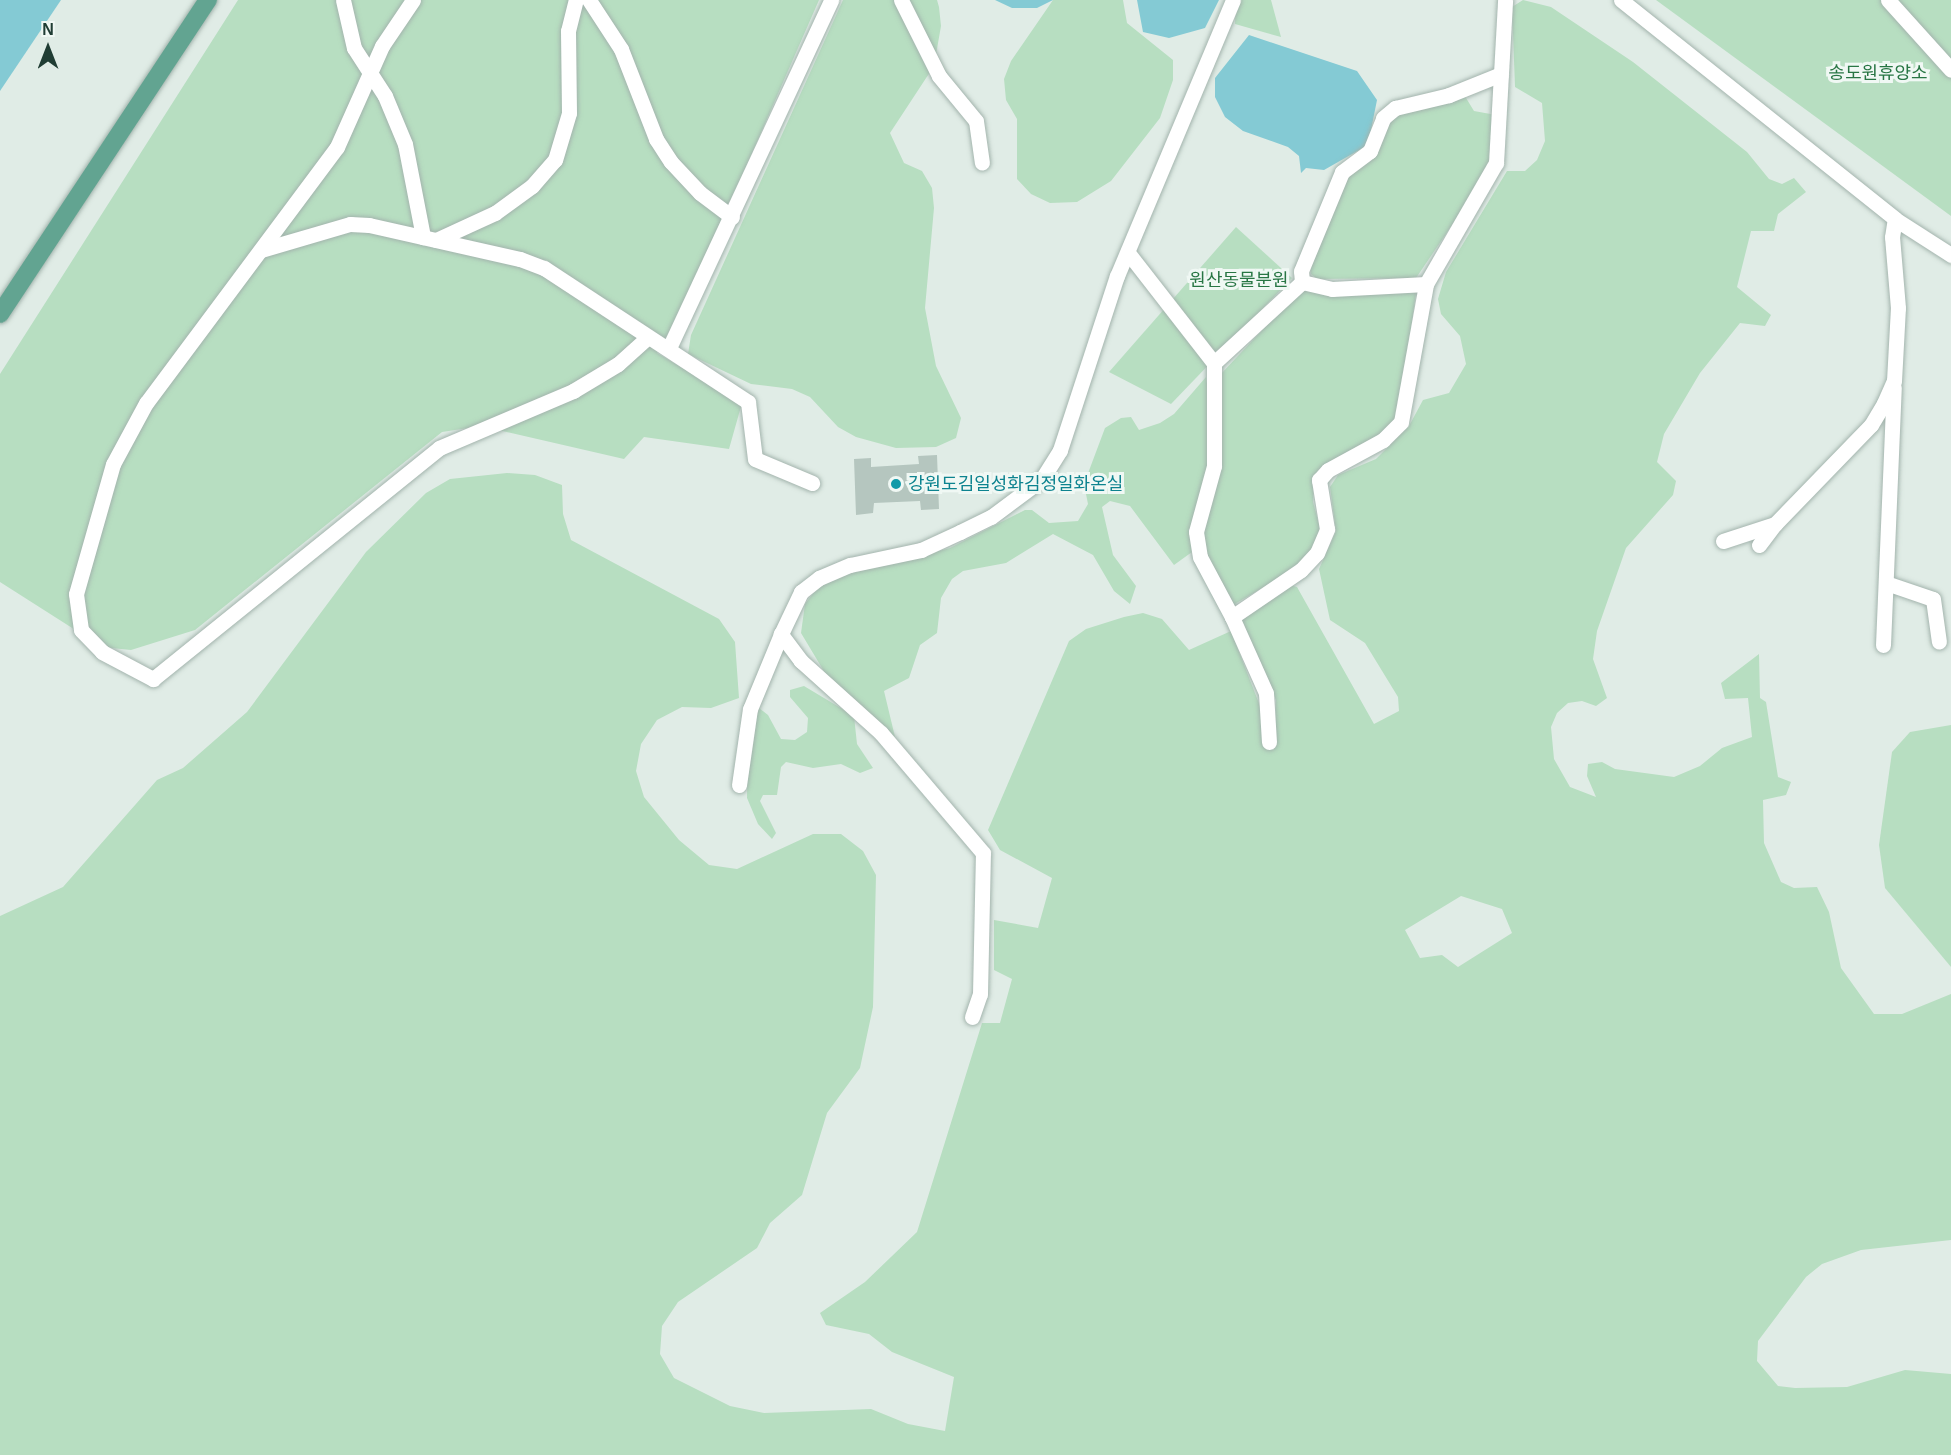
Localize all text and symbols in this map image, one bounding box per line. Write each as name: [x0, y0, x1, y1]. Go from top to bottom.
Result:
north arrow: [18, 18, 78, 78]
text: N: [42, 21, 54, 38]
park label: 송도원휴양소: [1828, 62, 1928, 84]
park label: 원산동물분원: [1189, 269, 1289, 291]
place label: 강원도김일성화김정일화온실: [908, 473, 1123, 495]
marker: 강원도김일성화김정일화온실: [889, 477, 903, 491]

